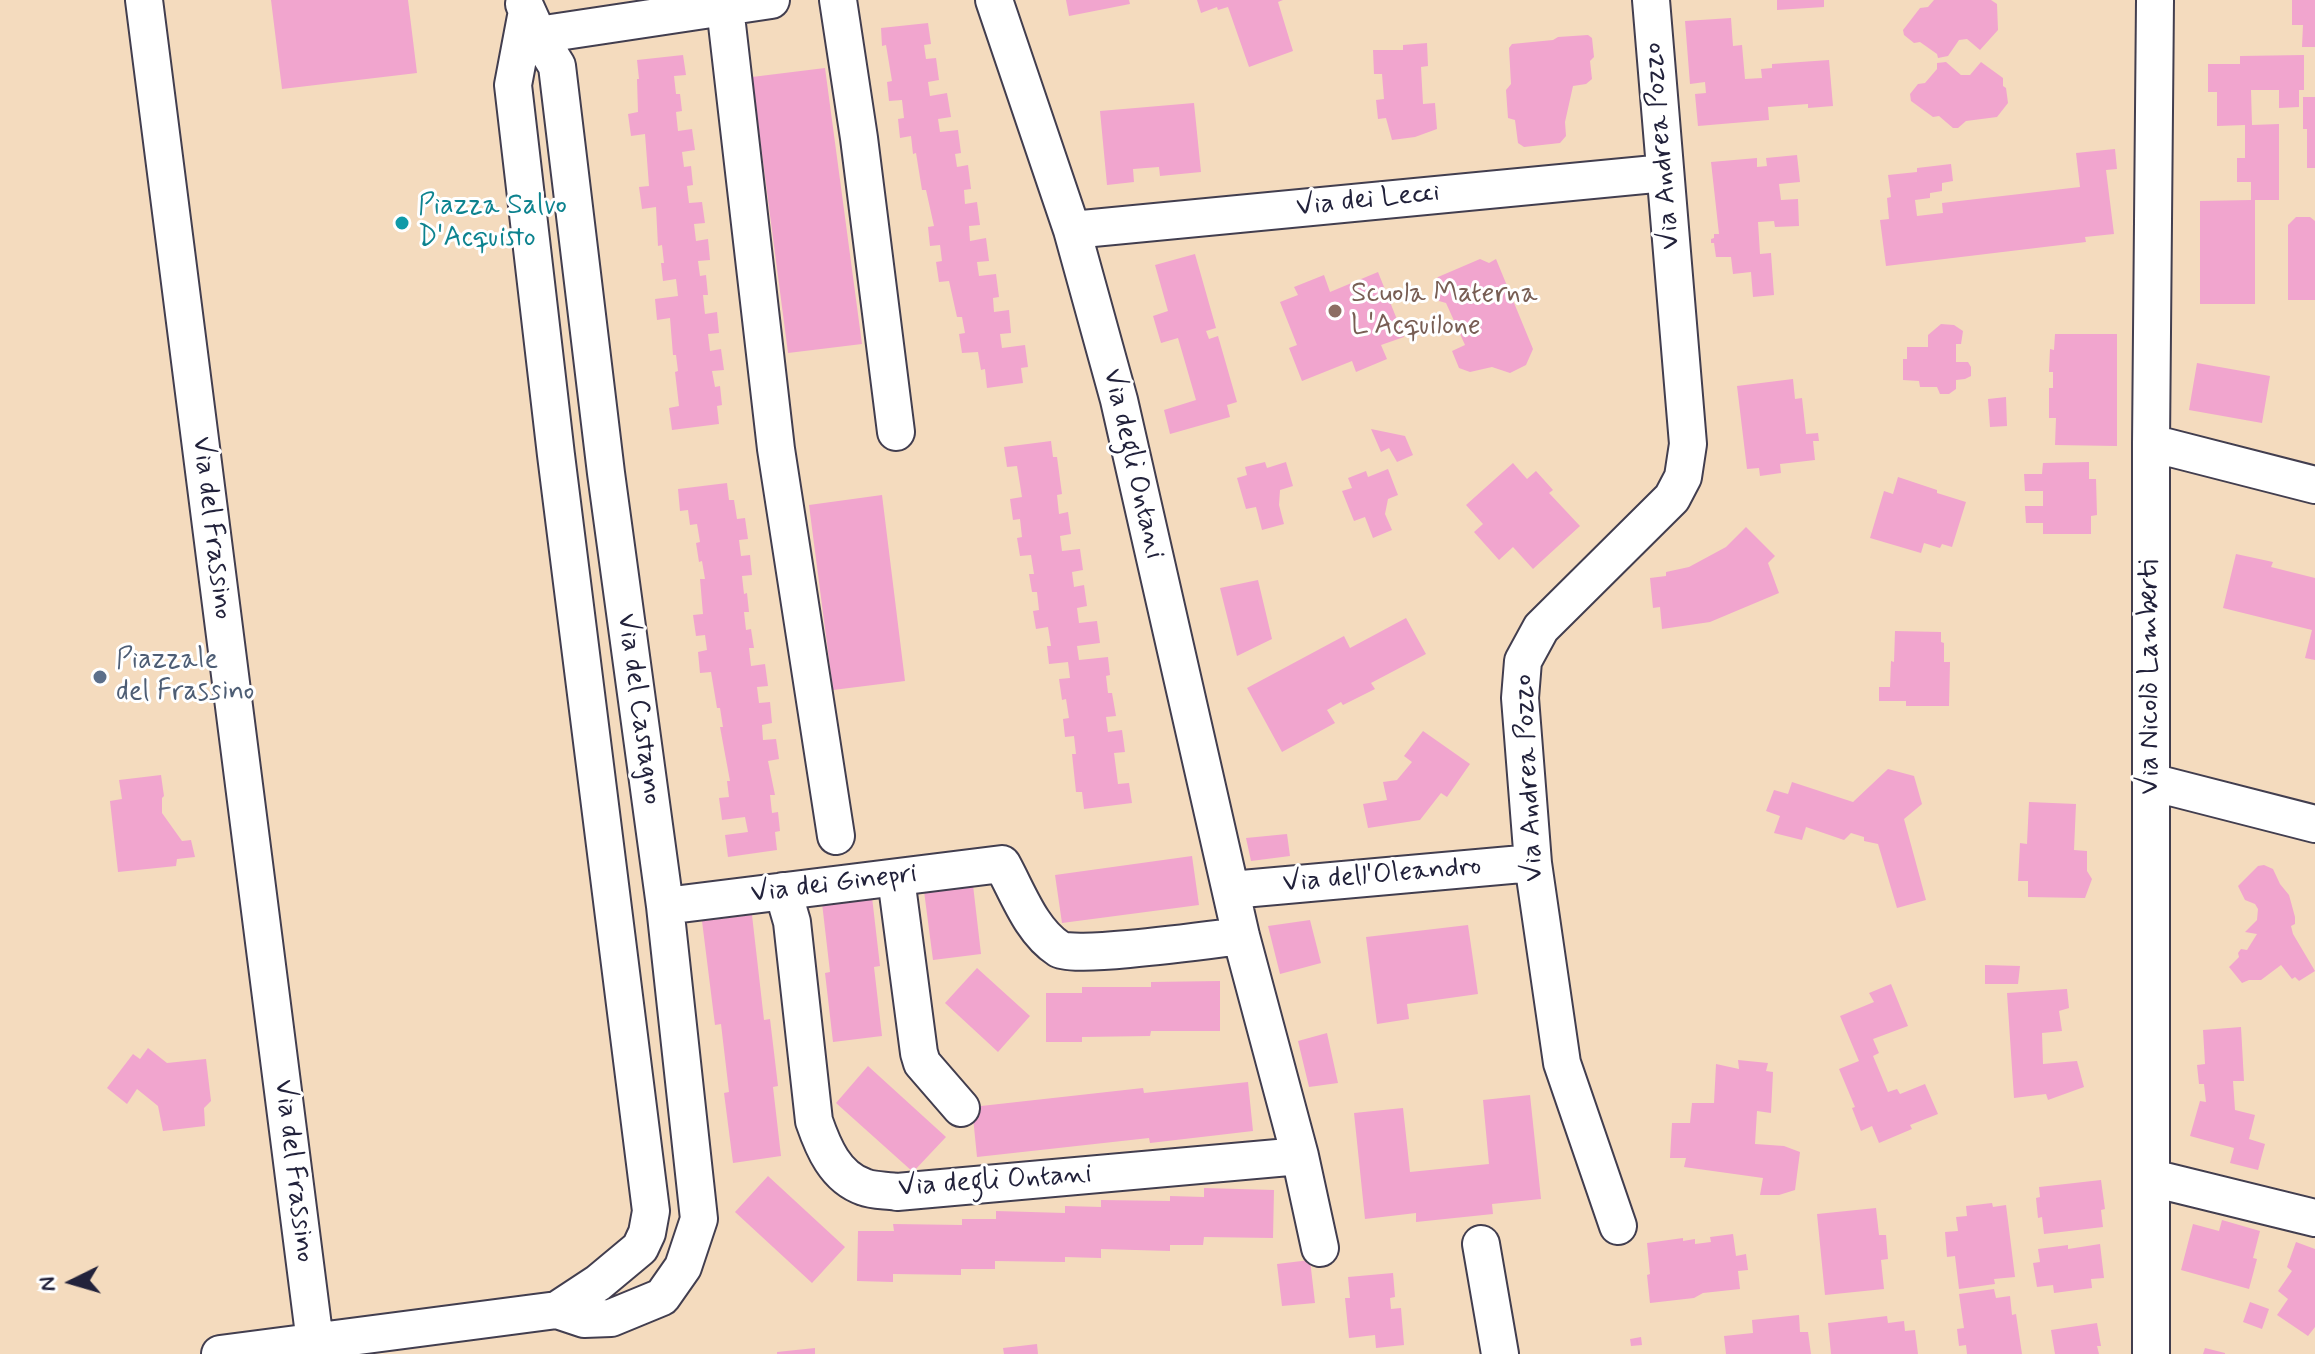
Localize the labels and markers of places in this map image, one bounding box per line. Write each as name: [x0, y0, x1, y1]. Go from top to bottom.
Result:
place label: Piazza Salvo D'Acquisto: [418, 190, 567, 256]
marker: Piazza Salvo D'Acquisto: [393, 214, 411, 232]
place label: Scuola Materna L'Acquilone: [1351, 278, 1538, 344]
marker: Scuola Materna L'Acquilone: [1326, 302, 1344, 320]
place label: Piazzale del Frassino: [116, 644, 254, 710]
marker: Piazzale del Frassino: [91, 668, 109, 686]

